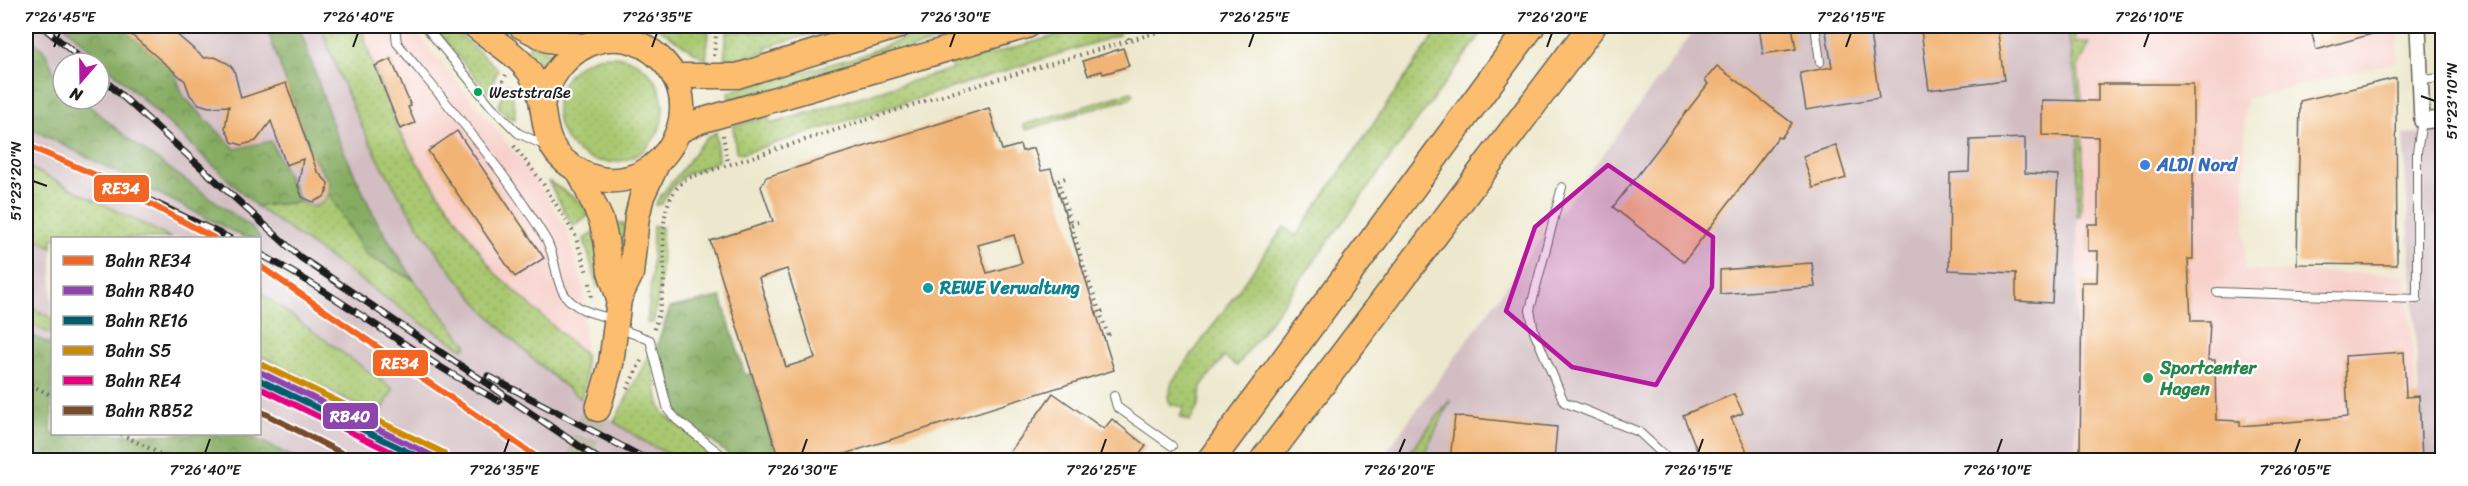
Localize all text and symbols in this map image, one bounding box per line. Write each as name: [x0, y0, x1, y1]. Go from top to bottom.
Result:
text: 7°26'45"E: [25, 4, 97, 30]
text: 7°26'40"E: [322, 4, 395, 30]
text: 7°26'35"E: [622, 4, 694, 30]
text: 7°26'30"E: [920, 4, 992, 30]
text: 7°26'25"E: [1219, 4, 1291, 30]
text: 7°26'20"E: [1517, 4, 1589, 30]
text: 7°26'15"E: [1817, 4, 1887, 30]
text: 7°26'10"E: [2115, 4, 2185, 30]
north arrow: [51, 51, 111, 111]
text: 51°23'10"N: [2439, 62, 2465, 140]
place label: Weststraße: [489, 78, 571, 107]
text: N: [65, 79, 87, 110]
marker: Weststraße: [472, 86, 484, 98]
text: 51°23'20"N: [3, 141, 29, 221]
place label: ALDI Nord: [2156, 149, 2238, 181]
marker: ALDI Nord: [2138, 158, 2152, 172]
line badge: RE34: [93, 174, 150, 203]
text: RE34: [101, 174, 140, 203]
legend: [51, 237, 261, 435]
text: Bahn RE34: [105, 245, 191, 277]
place label: REWE Verwaltung: [939, 272, 1080, 304]
text: Bahn RB40: [105, 275, 194, 307]
marker: REWE Verwaltung: [921, 281, 935, 295]
text: Bahn RE16: [105, 305, 188, 337]
text: Bahn S5: [105, 335, 172, 367]
line badge: RE34: [372, 349, 429, 377]
text: RE34: [380, 349, 419, 378]
place label: Sportcenter Hagen: [2159, 352, 2257, 405]
text: Bahn RE4: [105, 365, 181, 397]
marker: Sportcenter Hagen: [2141, 371, 2155, 385]
text: Bahn RB52: [105, 395, 193, 427]
line badge: RB40: [322, 402, 379, 430]
text: RB40: [329, 402, 370, 431]
text: 7°26'40"E: [169, 457, 242, 483]
text: 7°26'35"E: [469, 457, 541, 483]
text: 7°26'30"E: [767, 457, 839, 483]
text: 7°26'25"E: [1066, 457, 1138, 483]
text: 7°26'20"E: [1364, 457, 1436, 483]
text: 7°26'15"E: [1664, 457, 1734, 483]
text: 7°26'10"E: [1963, 457, 2033, 483]
text: 7°26'05"E: [2260, 457, 2332, 483]

